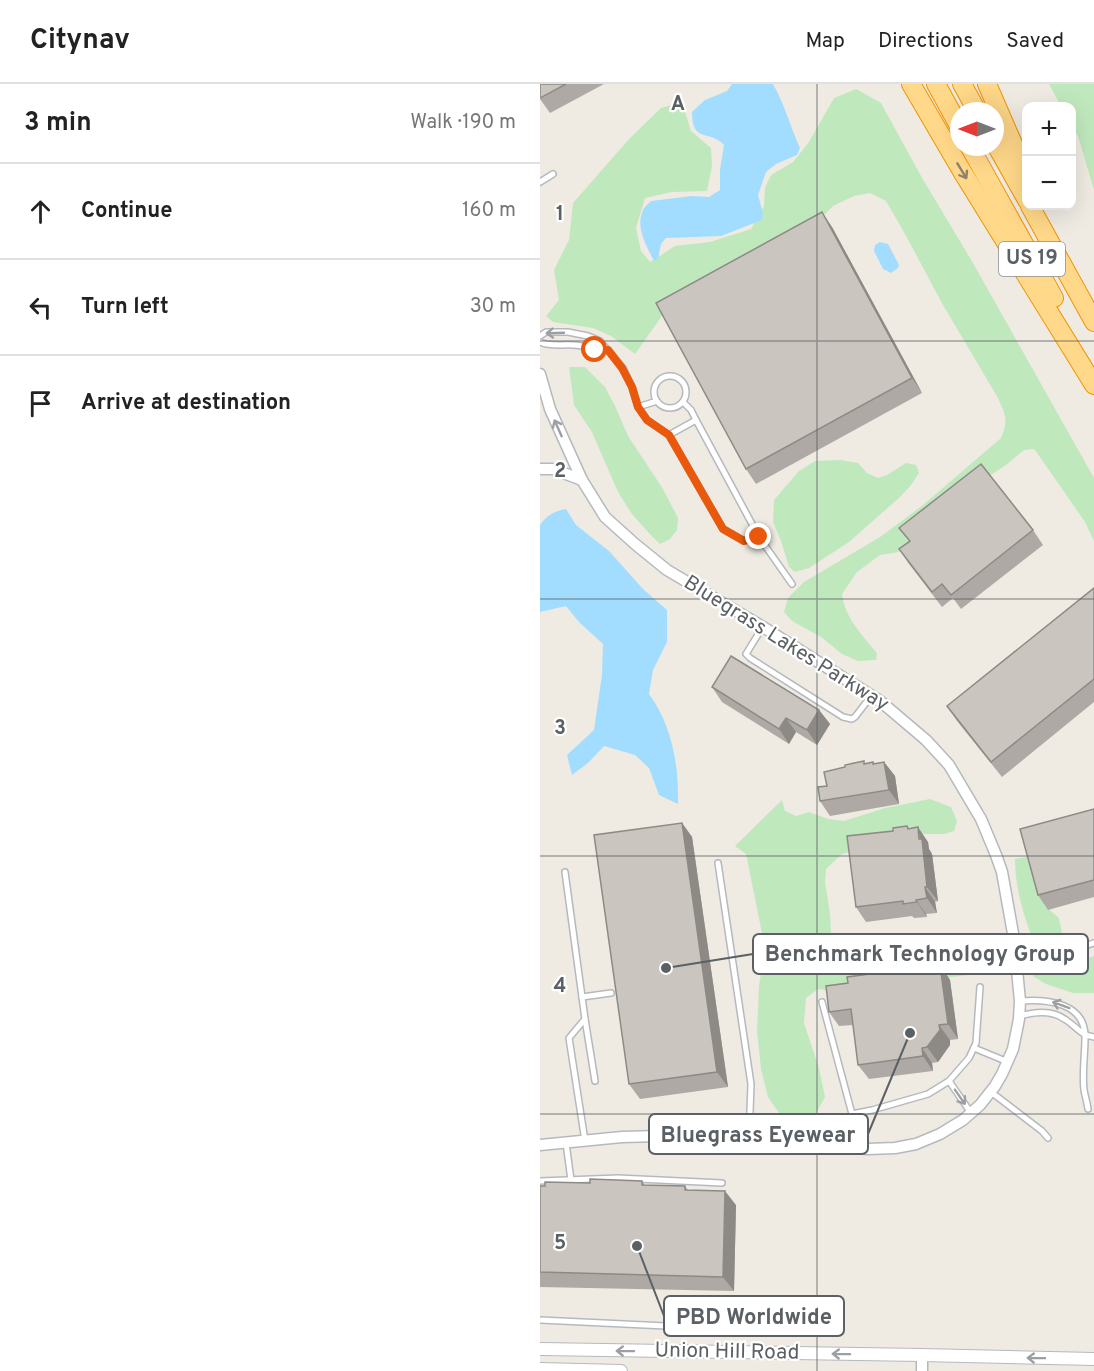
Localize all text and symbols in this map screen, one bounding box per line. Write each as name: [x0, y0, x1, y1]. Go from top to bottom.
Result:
text: Citynav: [30, 23, 130, 59]
text: Map: [805, 28, 845, 55]
text: Directions: [878, 28, 973, 55]
text: Saved: [1006, 28, 1064, 55]
text: A: [671, 92, 685, 118]
north arrow: [950, 102, 1004, 156]
map controls: [1022, 102, 1076, 210]
button: +: [1022, 102, 1076, 156]
text: 3 min: [24, 107, 92, 140]
text: Walk · 190 m: [410, 110, 516, 136]
button: −: [1022, 156, 1076, 210]
one-way arrow: [956, 162, 968, 179]
icon: ahead: [24, 195, 57, 228]
text: Continue: [81, 198, 172, 225]
text: 160 m: [462, 198, 516, 224]
text: 1: [556, 202, 564, 228]
road number: US 19: [999, 242, 1065, 276]
icon: left: [24, 291, 57, 324]
text: Turn left: [81, 294, 169, 321]
text: 30 m: [470, 294, 516, 320]
one-way arrow: [546, 327, 566, 338]
route start: [581, 336, 607, 362]
icon: arrive: [24, 387, 57, 420]
text: Arrive at destination: [81, 390, 291, 417]
one-way arrow: [552, 419, 564, 437]
text: 2: [554, 459, 566, 485]
route end: [745, 523, 771, 549]
street label: Bluegrass Lakes Parkway: [678, 570, 894, 718]
text: 3: [554, 716, 566, 742]
callout: Benchmark Technology Group: [753, 934, 1088, 974]
text: Benchmark Technology Group: [765, 942, 1075, 969]
text: 4: [554, 974, 566, 1000]
one-way arrow: [1052, 999, 1071, 1010]
one-way arrow: [954, 1088, 966, 1104]
callout: Bluegrass Eyewear: [649, 1114, 868, 1154]
text: Bluegrass Eyewear: [660, 1123, 856, 1150]
text: 5: [554, 1231, 566, 1257]
callout: PBD Worldwide: [664, 1296, 844, 1336]
text: PBD Worldwide: [676, 1305, 832, 1332]
street label: Union Hill Road: [654, 1337, 800, 1367]
one-way arrow: [615, 1345, 635, 1356]
one-way arrow: [831, 1348, 851, 1360]
one-way arrow: [1026, 1352, 1046, 1364]

